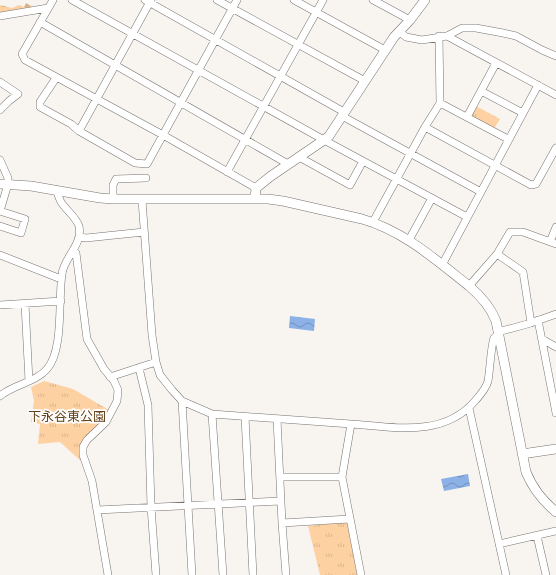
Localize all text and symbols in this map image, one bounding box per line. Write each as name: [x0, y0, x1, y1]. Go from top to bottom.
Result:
park label: 下永谷東公園: [28, 409, 106, 424]

